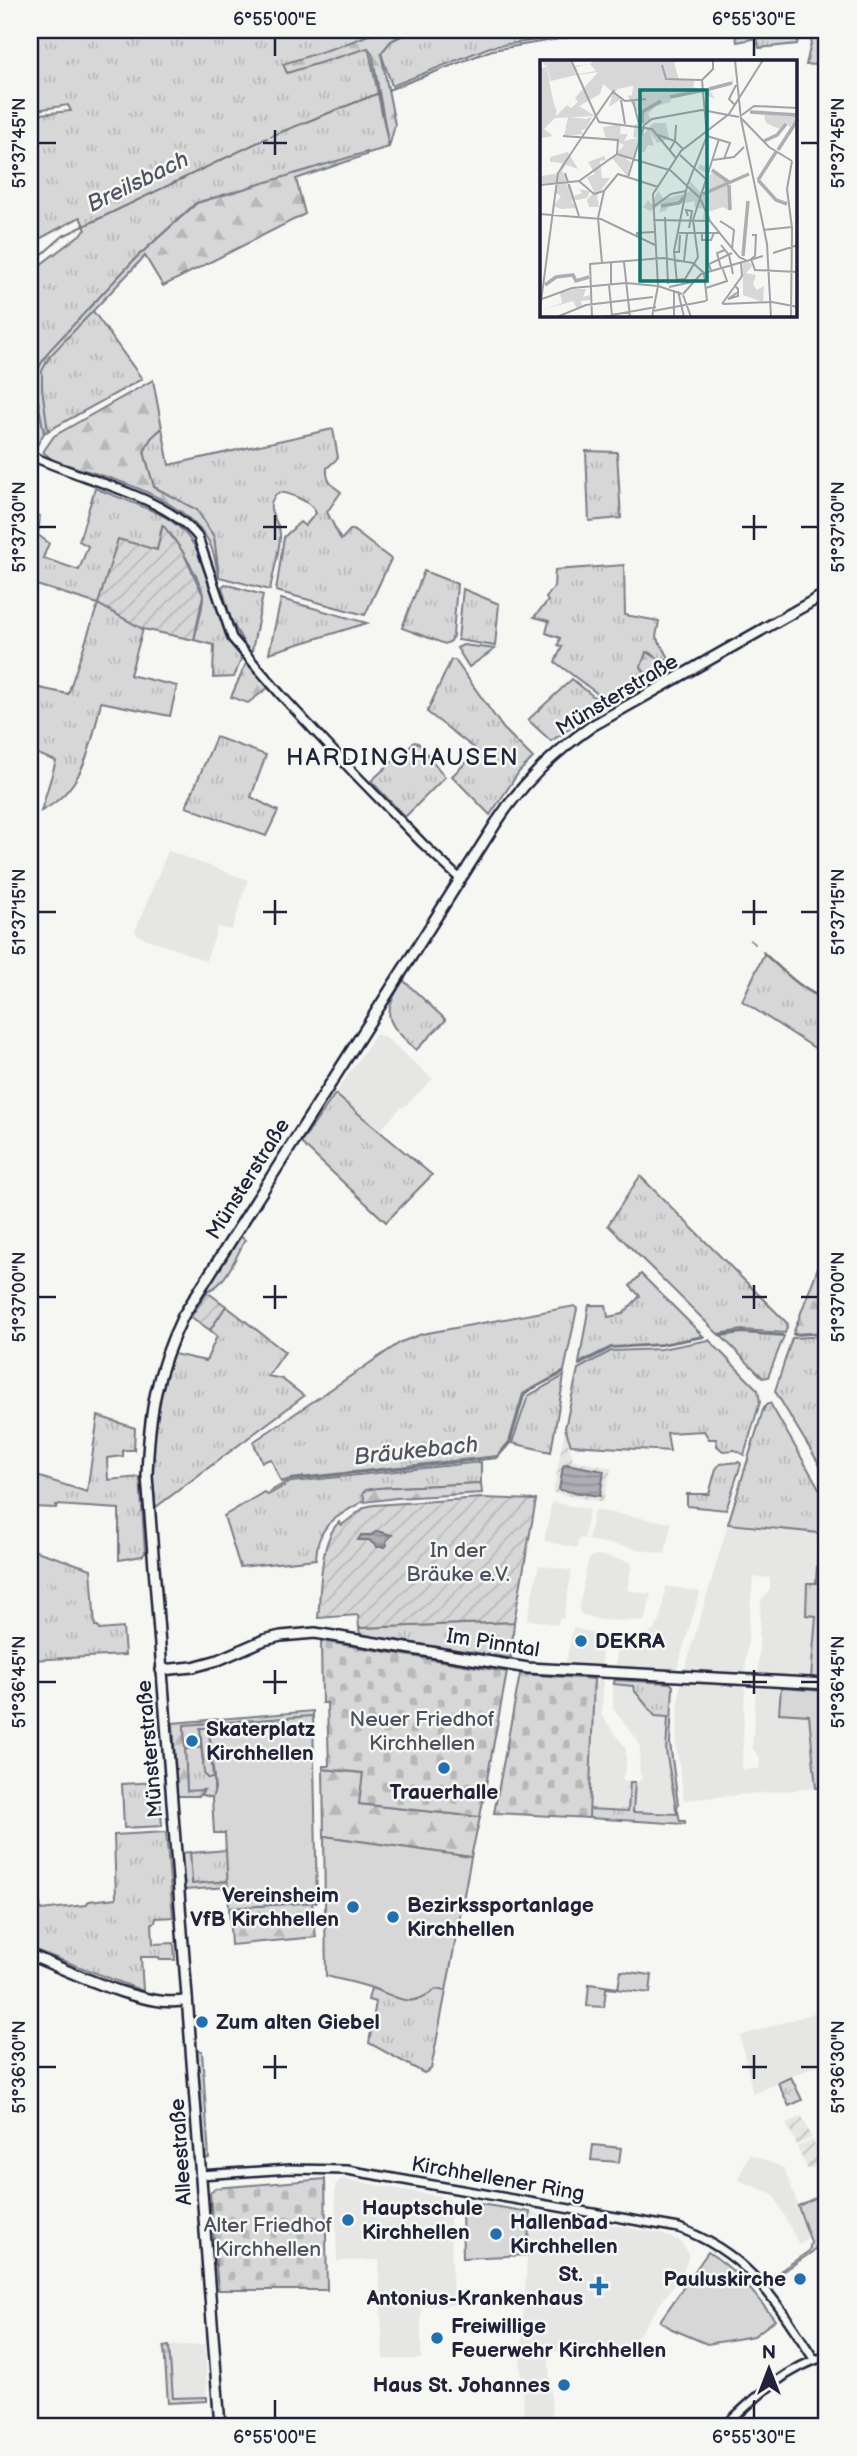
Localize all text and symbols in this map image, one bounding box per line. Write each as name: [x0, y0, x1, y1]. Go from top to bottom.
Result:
text: 6°55'00"E: [233, 9, 317, 30]
text: 6°55'30"E: [712, 9, 796, 30]
inset map: [540, 60, 798, 317]
text: 51°37'45"N: [9, 97, 30, 189]
text: 51°37'45"N: [828, 97, 849, 189]
water label: Breilsbach: [83, 145, 194, 219]
text: 51°37'30"N: [9, 481, 30, 573]
text: 51°37'30"N: [828, 481, 849, 573]
street label: Münsterstraße: [551, 649, 683, 741]
district label: HARDINGHAUSEN: [286, 743, 520, 772]
text: 51°37'15"N: [9, 868, 30, 956]
text: 51°37'15"N: [828, 868, 849, 956]
street label: Münsterstraße: [201, 1114, 295, 1244]
text: 51°37'00"N: [9, 1252, 30, 1342]
text: 51°37'00"N: [828, 1252, 849, 1342]
water label: Bräukebach: [353, 1431, 480, 1471]
park label: In der Bräuke e.V.: [406, 1538, 510, 1587]
street label: Im Pinntal: [445, 1623, 541, 1663]
place label: DEKRA: [595, 1629, 665, 1654]
marker: DEKRA: [573, 1633, 589, 1649]
text: 51°36'45"N: [9, 1635, 30, 1729]
text: 51°36'45"N: [828, 1635, 849, 1729]
street label: Münsterstraße: [132, 1679, 168, 1819]
park label: Neuer Friedhof Kirchhellen: [349, 1707, 495, 1756]
place label: Skaterplatz Kirchhellen: [206, 1717, 315, 1766]
marker: Skaterplatz Kirchhellen: [184, 1733, 200, 1749]
marker: Trauerhalle: [436, 1760, 452, 1776]
place label: Trauerhalle: [390, 1780, 498, 1805]
place label: Vereinsheim VfB Kirchhellen: [190, 1883, 339, 1932]
place label: Bezirkssportanlage Kirchhellen: [407, 1893, 594, 1942]
marker: Vereinsheim VfB Kirchhellen: [345, 1899, 361, 1915]
marker: Bezirkssportanlage Kirchhellen: [385, 1909, 401, 1925]
place label: Zum alten Giebel: [216, 2010, 380, 2035]
marker: Zum alten Giebel: [194, 2014, 210, 2030]
text: 51°36'30"N: [9, 2020, 30, 2114]
text: 51°36'30"N: [828, 2020, 849, 2114]
street label: Alleestraße: [165, 2098, 197, 2206]
street label: Kirchhellener Ring: [409, 2151, 587, 2207]
place label: Hauptschule Kirchhellen: [362, 2196, 483, 2245]
place label: Hallenbad Kirchhellen: [510, 2210, 618, 2259]
marker: Hauptschule Kirchhellen: [340, 2212, 356, 2228]
park label: Alter Friedhof Kirchhellen: [204, 2213, 333, 2262]
marker: Hallenbad Kirchhellen: [488, 2226, 504, 2242]
place label: St. Antonius-Krankenhaus: [366, 2262, 583, 2311]
place label: Pauluskirche: [664, 2267, 786, 2292]
marker: Pauluskirche: [792, 2271, 808, 2287]
marker: St. Antonius-Krankenhaus: [589, 2276, 609, 2296]
place label: Freiwillige Feuerwehr Kirchhellen: [451, 2314, 666, 2363]
marker: Freiwillige Feuerwehr Kirchhellen: [429, 2330, 445, 2346]
north arrow: [734, 2334, 804, 2404]
text: N: [762, 2342, 776, 2365]
place label: Haus St. Johannes: [373, 2373, 550, 2398]
marker: Haus St. Johannes: [556, 2377, 572, 2393]
text: 6°55'00"E: [233, 2427, 317, 2448]
text: 6°55'30"E: [712, 2427, 796, 2448]

